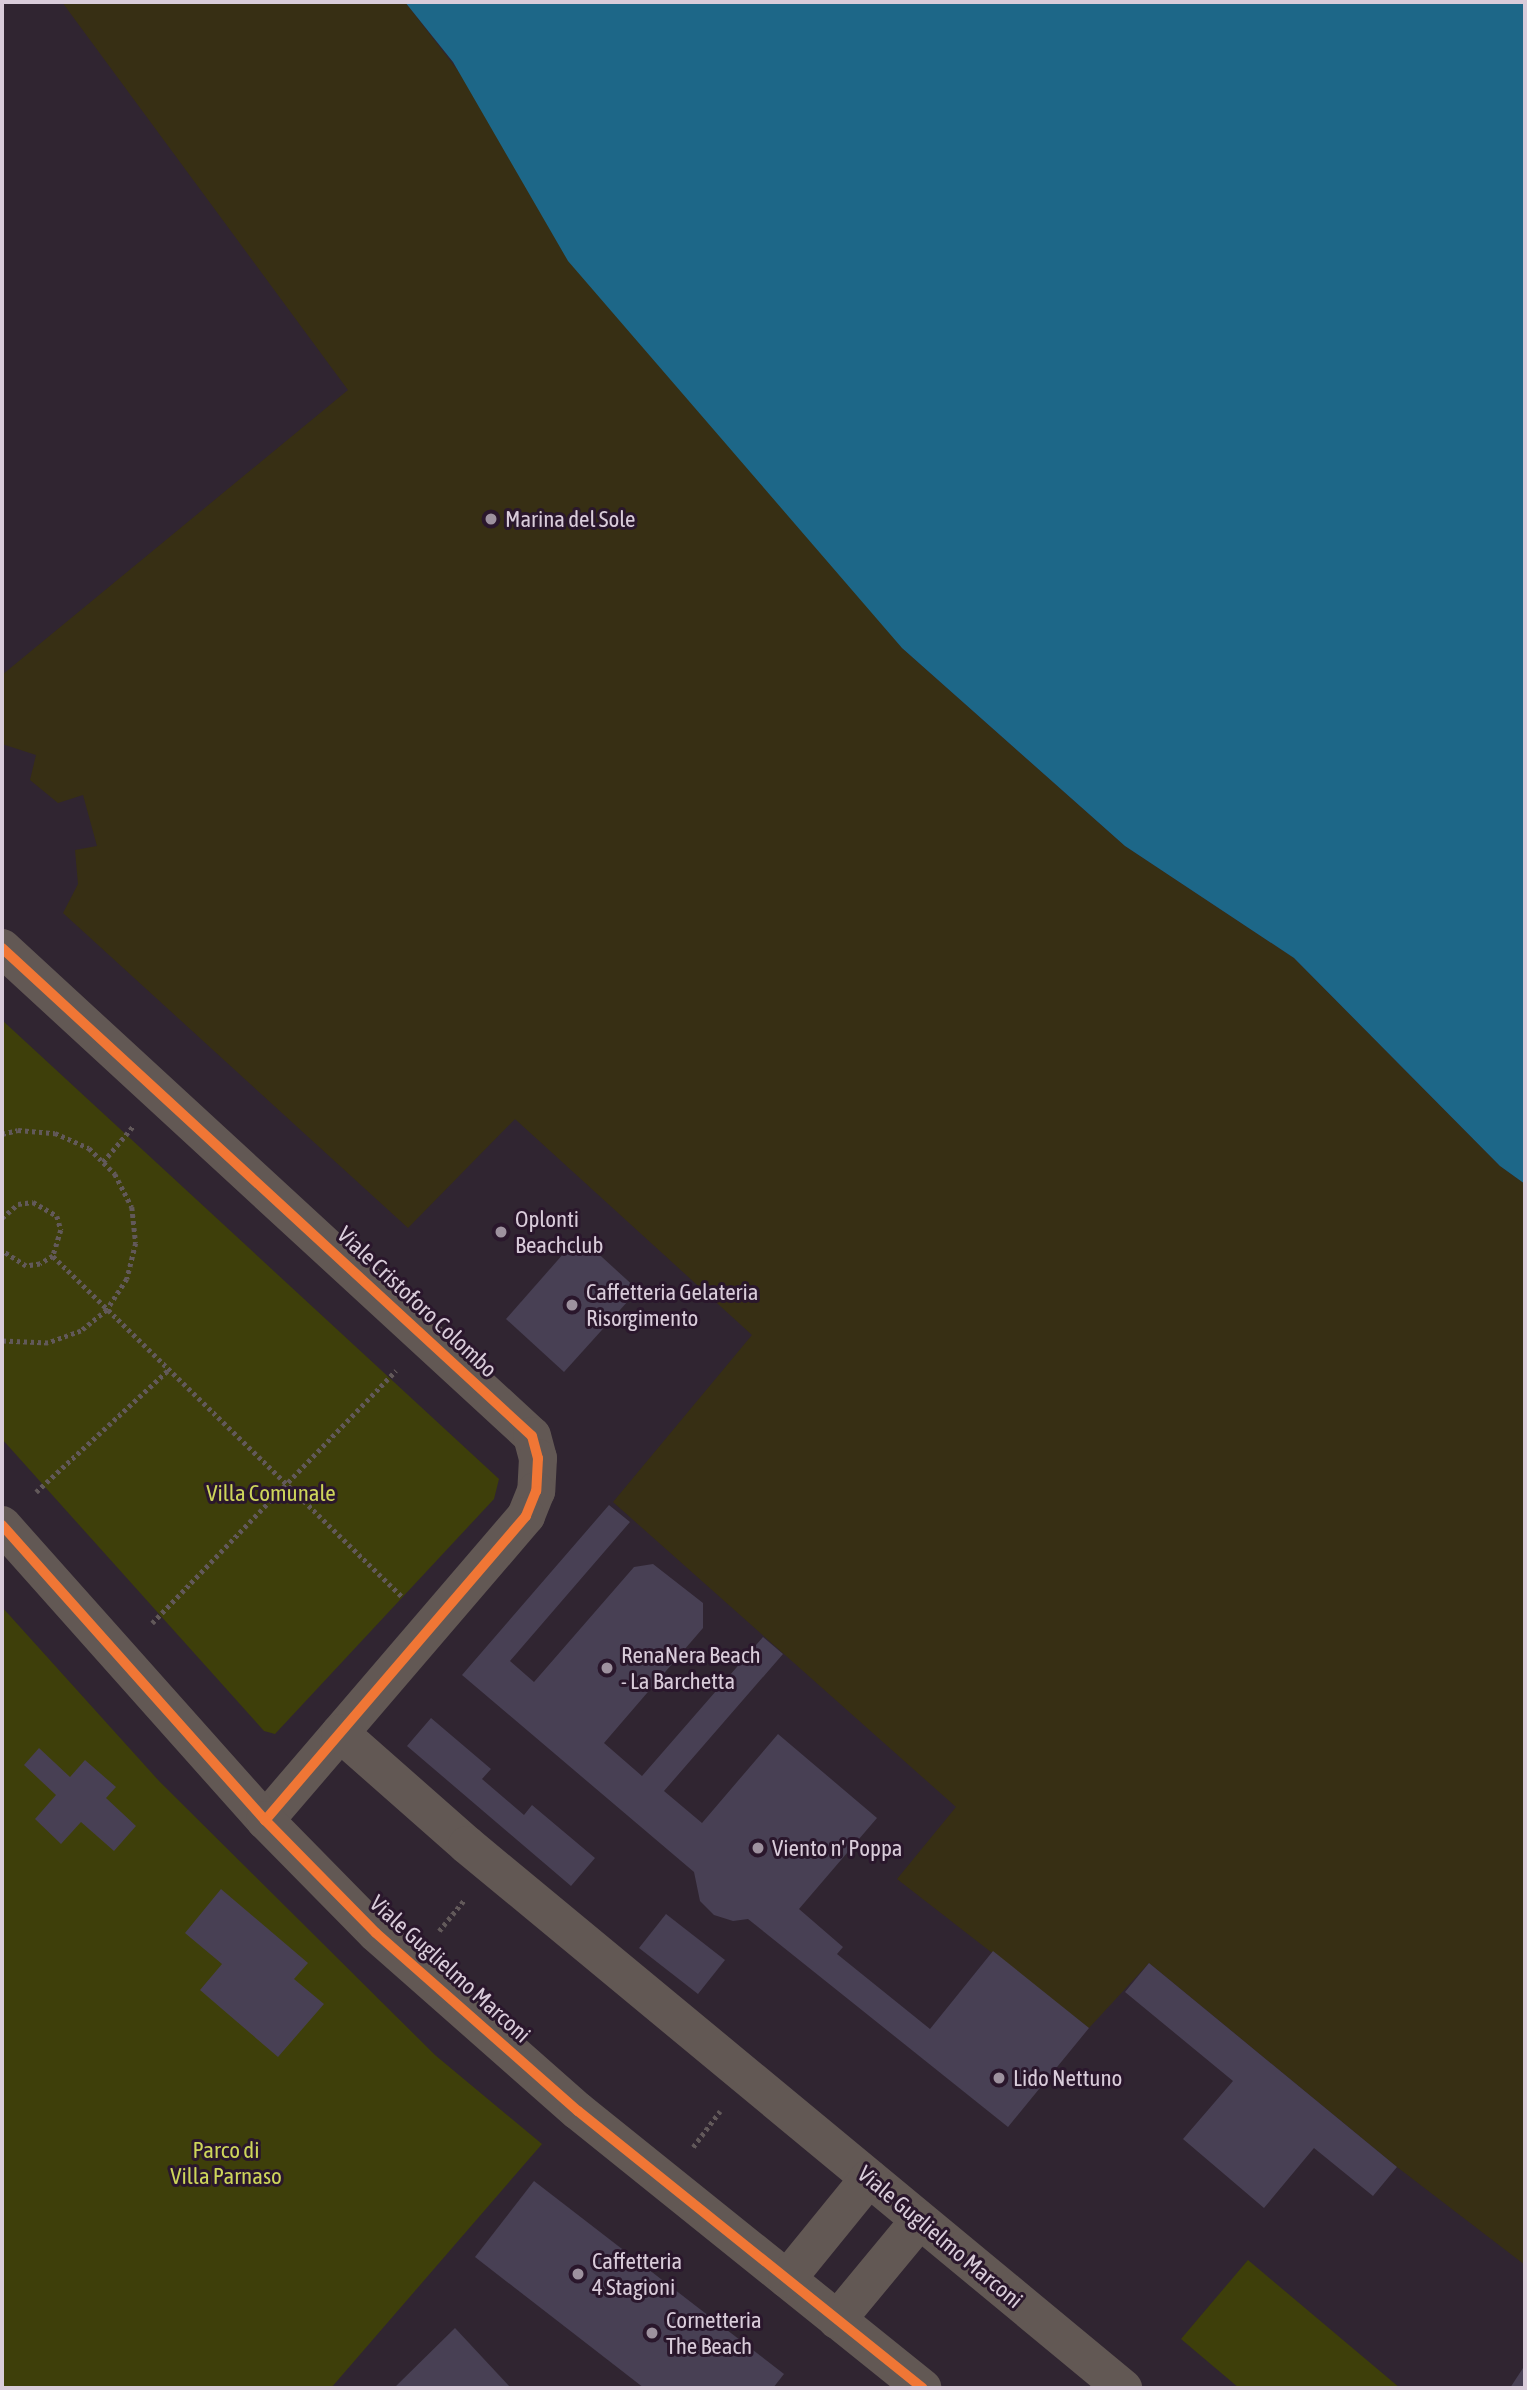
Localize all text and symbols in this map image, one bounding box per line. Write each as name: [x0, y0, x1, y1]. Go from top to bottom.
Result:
place label: Marina del Sole: [505, 505, 636, 533]
marker: Marina del Sole: [483, 511, 499, 527]
place label: Oplonti Beachclub: [515, 1205, 603, 1259]
street label: Viale Cristoforo Colombo: [331, 1221, 503, 1383]
marker: Oplonti Beachclub: [493, 1224, 509, 1240]
place label: Caffetteria Gelateria Risorgimento: [586, 1278, 758, 1332]
marker: Caffetteria Gelateria Risorgimento: [564, 1297, 580, 1313]
park label: Villa Comunale: [206, 1479, 336, 1507]
place label: RenaNera Beach - La Barchetta: [621, 1641, 761, 1695]
marker: RenaNera Beach - La Barchetta: [599, 1660, 615, 1676]
place label: Viento n' Poppa: [772, 1834, 902, 1862]
marker: Viento n' Poppa: [750, 1840, 766, 1856]
street label: Viale Guglielmo Marconi: [364, 1889, 536, 2049]
place label: Lido Nettuno: [1013, 2064, 1122, 2092]
marker: Lido Nettuno: [991, 2070, 1007, 2086]
park label: Parco di Villa Parnaso: [170, 2136, 282, 2190]
street label: Viale Guglielmo Marconi: [852, 2160, 1028, 2314]
place label: Caffetteria 4 Stagioni: [592, 2247, 682, 2301]
marker: Caffetteria 4 Stagioni: [570, 2266, 586, 2282]
place label: Cornetteria The Beach: [666, 2306, 762, 2360]
marker: Cornetteria The Beach: [644, 2325, 660, 2341]

